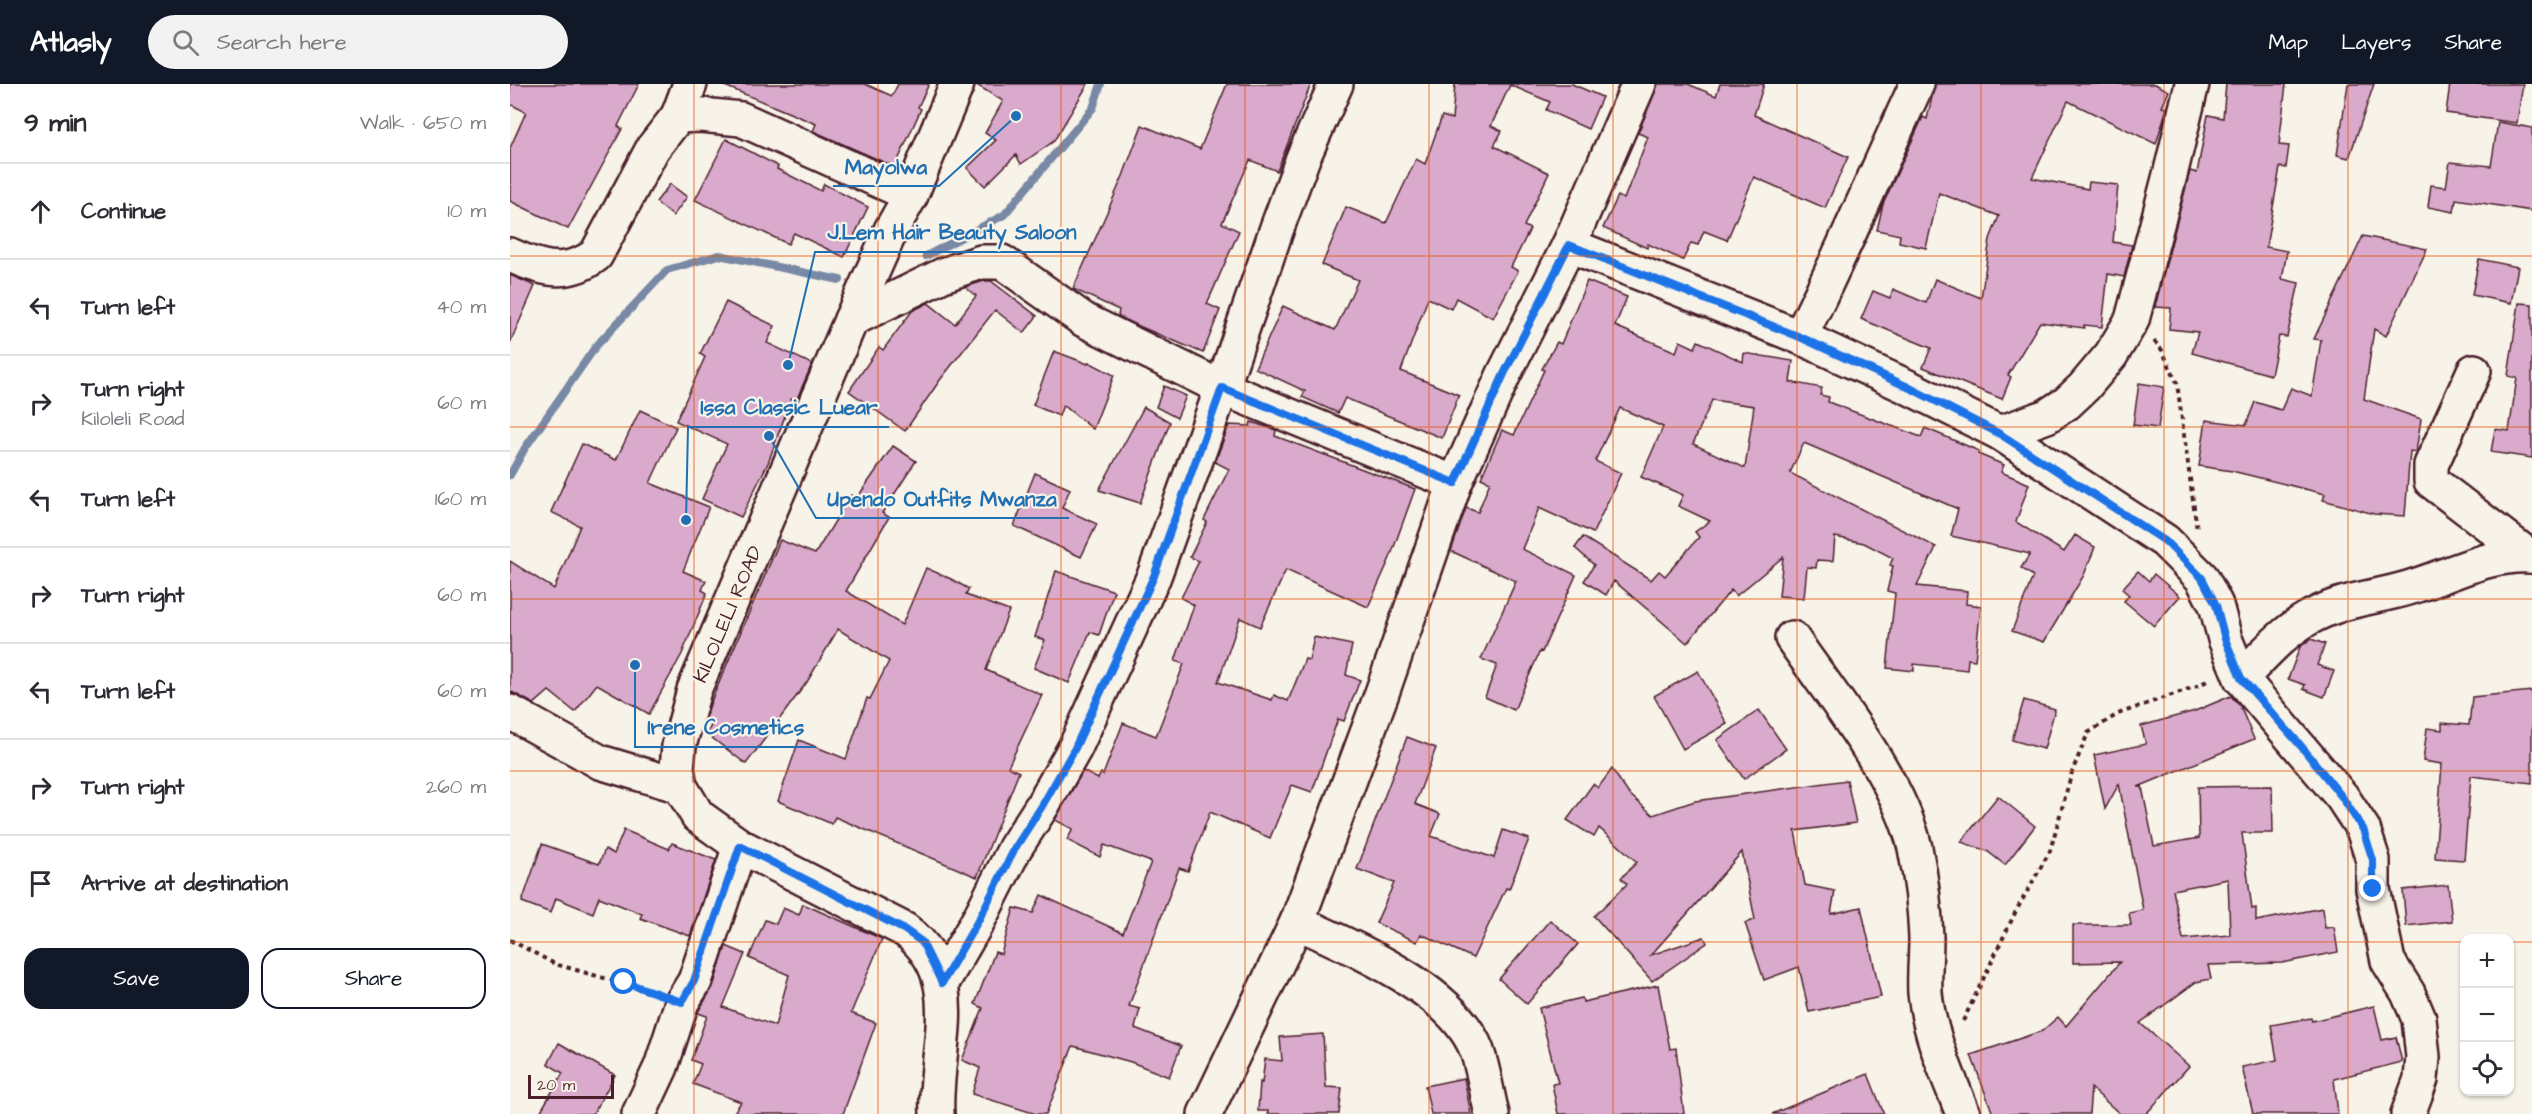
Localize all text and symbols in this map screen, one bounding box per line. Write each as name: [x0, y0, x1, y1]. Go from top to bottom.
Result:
search box: [148, 15, 568, 69]
text: Atlasly: [30, 23, 112, 62]
icon: search: [169, 26, 202, 59]
text: Search here: [217, 27, 347, 58]
text: Map: [2268, 28, 2308, 57]
text: Layers: [2341, 28, 2411, 57]
text: Share: [2444, 28, 2502, 57]
text: 9 min: [24, 105, 86, 141]
text: Walk · 650 m: [360, 109, 486, 137]
callout: Mayolwa: [833, 147, 939, 186]
text: Mayolwa: [845, 153, 927, 185]
icon: ahead: [24, 195, 57, 228]
text: Continue: [81, 196, 166, 227]
text: 10 m: [447, 197, 486, 225]
callout: J.Lem Hair Beauty Saloon: [815, 213, 1088, 252]
text: J.Lem Hair Beauty Saloon: [827, 218, 1077, 250]
icon: left: [24, 291, 57, 324]
text: Turn left: [81, 292, 175, 323]
text: 40 m: [436, 293, 486, 321]
text: Turn right: [81, 374, 184, 405]
icon: right: [24, 387, 57, 420]
callout: Issa Classic Luear: [688, 388, 889, 427]
text: 60 m: [437, 389, 486, 417]
text: Issa Classic Luear: [700, 393, 878, 422]
text: Kiloleli Road: [81, 405, 185, 433]
callout: Upendo Outfits Mwanza: [816, 479, 1069, 518]
icon: left: [24, 483, 57, 516]
text: Turn left: [81, 484, 175, 515]
text: 160 m: [435, 485, 486, 513]
text: Upendo Outfits Mwanza: [827, 485, 1057, 515]
street label: KILOLELI ROAD: [686, 542, 769, 687]
icon: right: [24, 579, 57, 612]
text: Turn right: [81, 580, 184, 611]
text: 60 m: [437, 581, 486, 609]
icon: left: [24, 675, 57, 708]
text: Turn left: [81, 676, 175, 707]
text: 60 m: [437, 677, 486, 705]
callout: Irene Cosmetics: [635, 708, 816, 747]
text: Irene Cosmetics: [648, 713, 805, 742]
icon: right: [24, 771, 57, 804]
text: Turn right: [81, 772, 184, 803]
text: 260 m: [426, 773, 486, 801]
icon: arrive: [24, 867, 57, 900]
text: Arrive at destination: [81, 868, 288, 899]
route end: [2359, 875, 2385, 901]
map controls: [2460, 934, 2514, 1096]
button: +: [2460, 934, 2514, 988]
button: Save: [24, 948, 249, 1009]
button: Share: [261, 948, 486, 1009]
route start: [610, 968, 636, 994]
button: −: [2460, 988, 2514, 1042]
button: locate: [2460, 1042, 2514, 1096]
scale bar: [528, 1072, 614, 1100]
text: 20 m: [537, 1074, 575, 1096]

